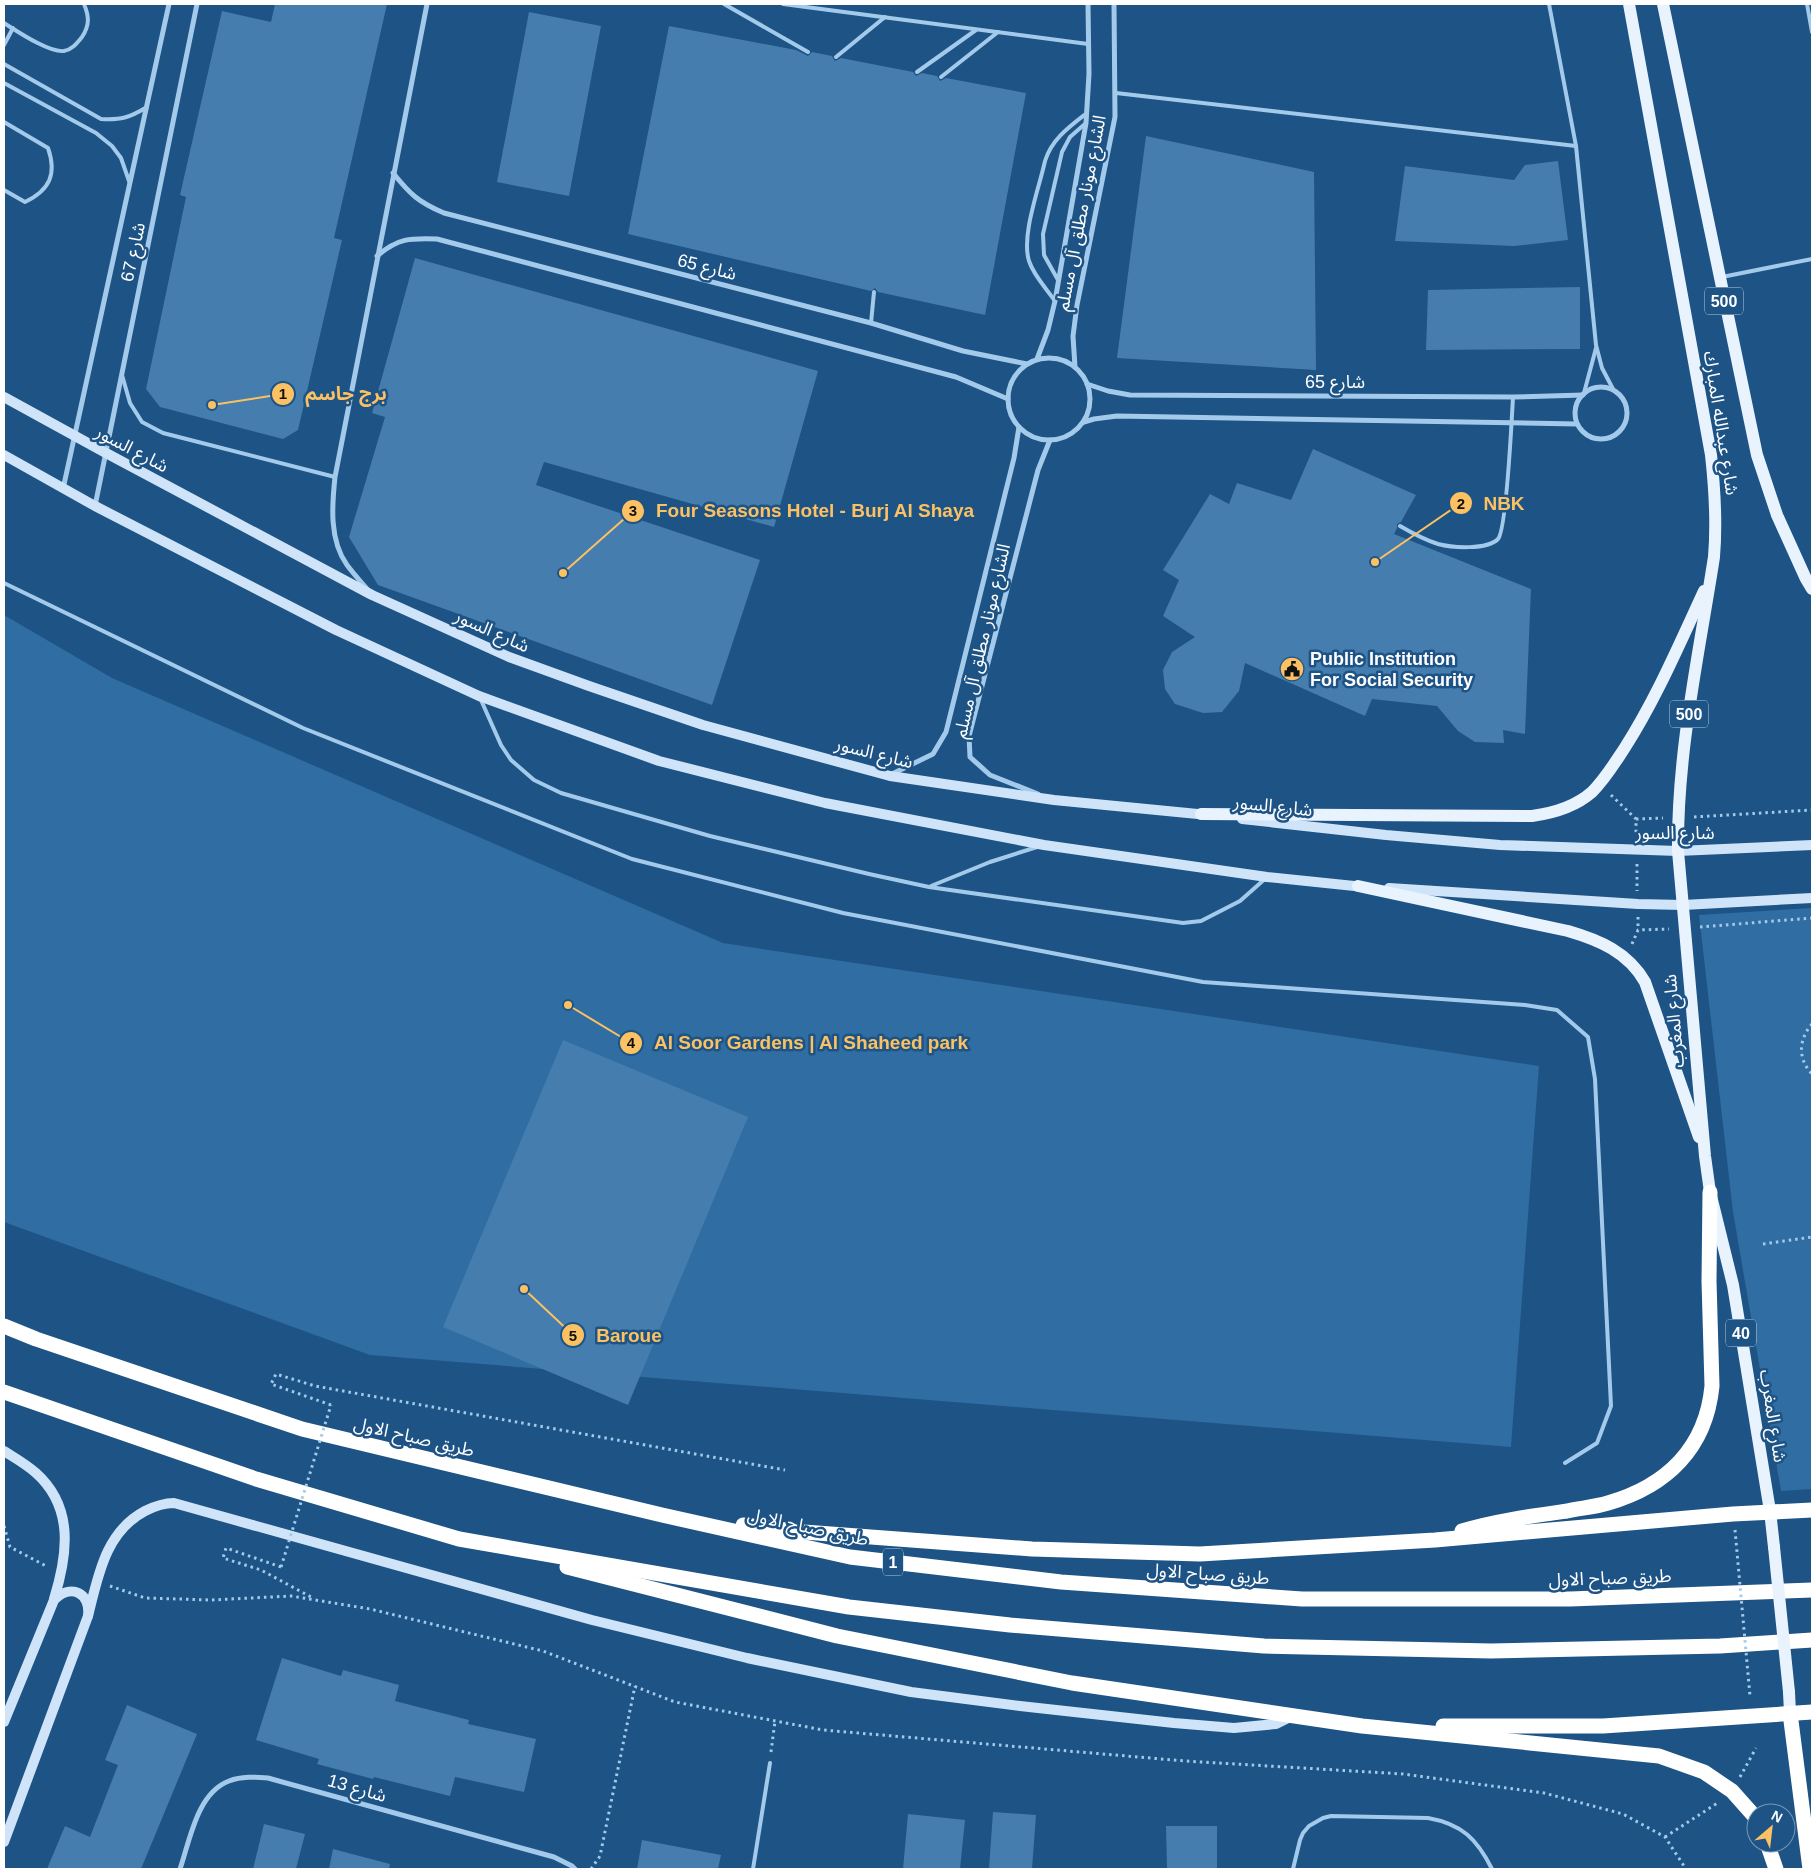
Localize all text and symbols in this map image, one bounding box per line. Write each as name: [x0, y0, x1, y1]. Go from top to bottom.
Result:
street label: الشارع مونار مطلق آل مسلم: [1052, 113, 1114, 313]
street label: شارع 67: [117, 221, 153, 284]
street label: شارع 65: [674, 250, 739, 288]
road number: 500: [1705, 288, 1743, 314]
street label: شارع عبدالله المبارك: [1696, 349, 1742, 497]
street label: شارع 65: [1305, 372, 1365, 396]
callout: برج جاسم: [271, 377, 397, 411]
text: برج جاسم: [305, 383, 387, 408]
text: 1: [279, 385, 287, 402]
street label: شارع السور: [89, 421, 172, 480]
callout: NBK: [1448, 486, 1534, 520]
text: NBK: [1483, 493, 1525, 514]
callout: Four Seasons Hotel - Burj Al Shaya: [620, 494, 984, 528]
text: 2: [1457, 495, 1465, 512]
text: Four Seasons Hotel - Burj Al Shaya: [656, 500, 975, 521]
text: 3: [629, 502, 637, 519]
street label: الشارع مونار مطلق آل مسلم: [950, 542, 1018, 741]
street label: شارع السور: [449, 605, 532, 660]
place label: Public Institution For Social Security: [1310, 649, 1473, 690]
public building icon: Public Institution For Social Security: [1279, 656, 1305, 682]
road number: 500: [1670, 701, 1708, 728]
street label: شارع السور: [831, 733, 915, 776]
street label: شارع السور: [1231, 792, 1314, 824]
street label: شارع السور: [1634, 823, 1715, 847]
street label: شارع المغرب: [1660, 973, 1692, 1069]
callout: Al Soor Gardens | Al Shaheed park: [618, 1026, 978, 1060]
text: Al Soor Gardens | Al Shaheed park: [654, 1032, 968, 1053]
text: 4: [627, 1034, 636, 1051]
callout: Baroue: [561, 1318, 671, 1352]
road number: 40: [1726, 1320, 1756, 1346]
text: Baroue: [596, 1325, 662, 1346]
text: 5: [569, 1327, 577, 1344]
street label: شارع المغرب: [1752, 1368, 1790, 1465]
street label: طريق صباح الاول: [351, 1413, 476, 1464]
street label: طريق صباح الاول: [745, 1504, 870, 1553]
road number: 1: [883, 1548, 903, 1575]
street label: طريق صباح الاول: [1146, 1560, 1270, 1591]
street label: طريق صباح الاول: [1548, 1566, 1672, 1593]
street label: شارع 13: [324, 1770, 389, 1810]
north arrow: [1746, 1803, 1796, 1853]
text: N: [1769, 1807, 1785, 1826]

